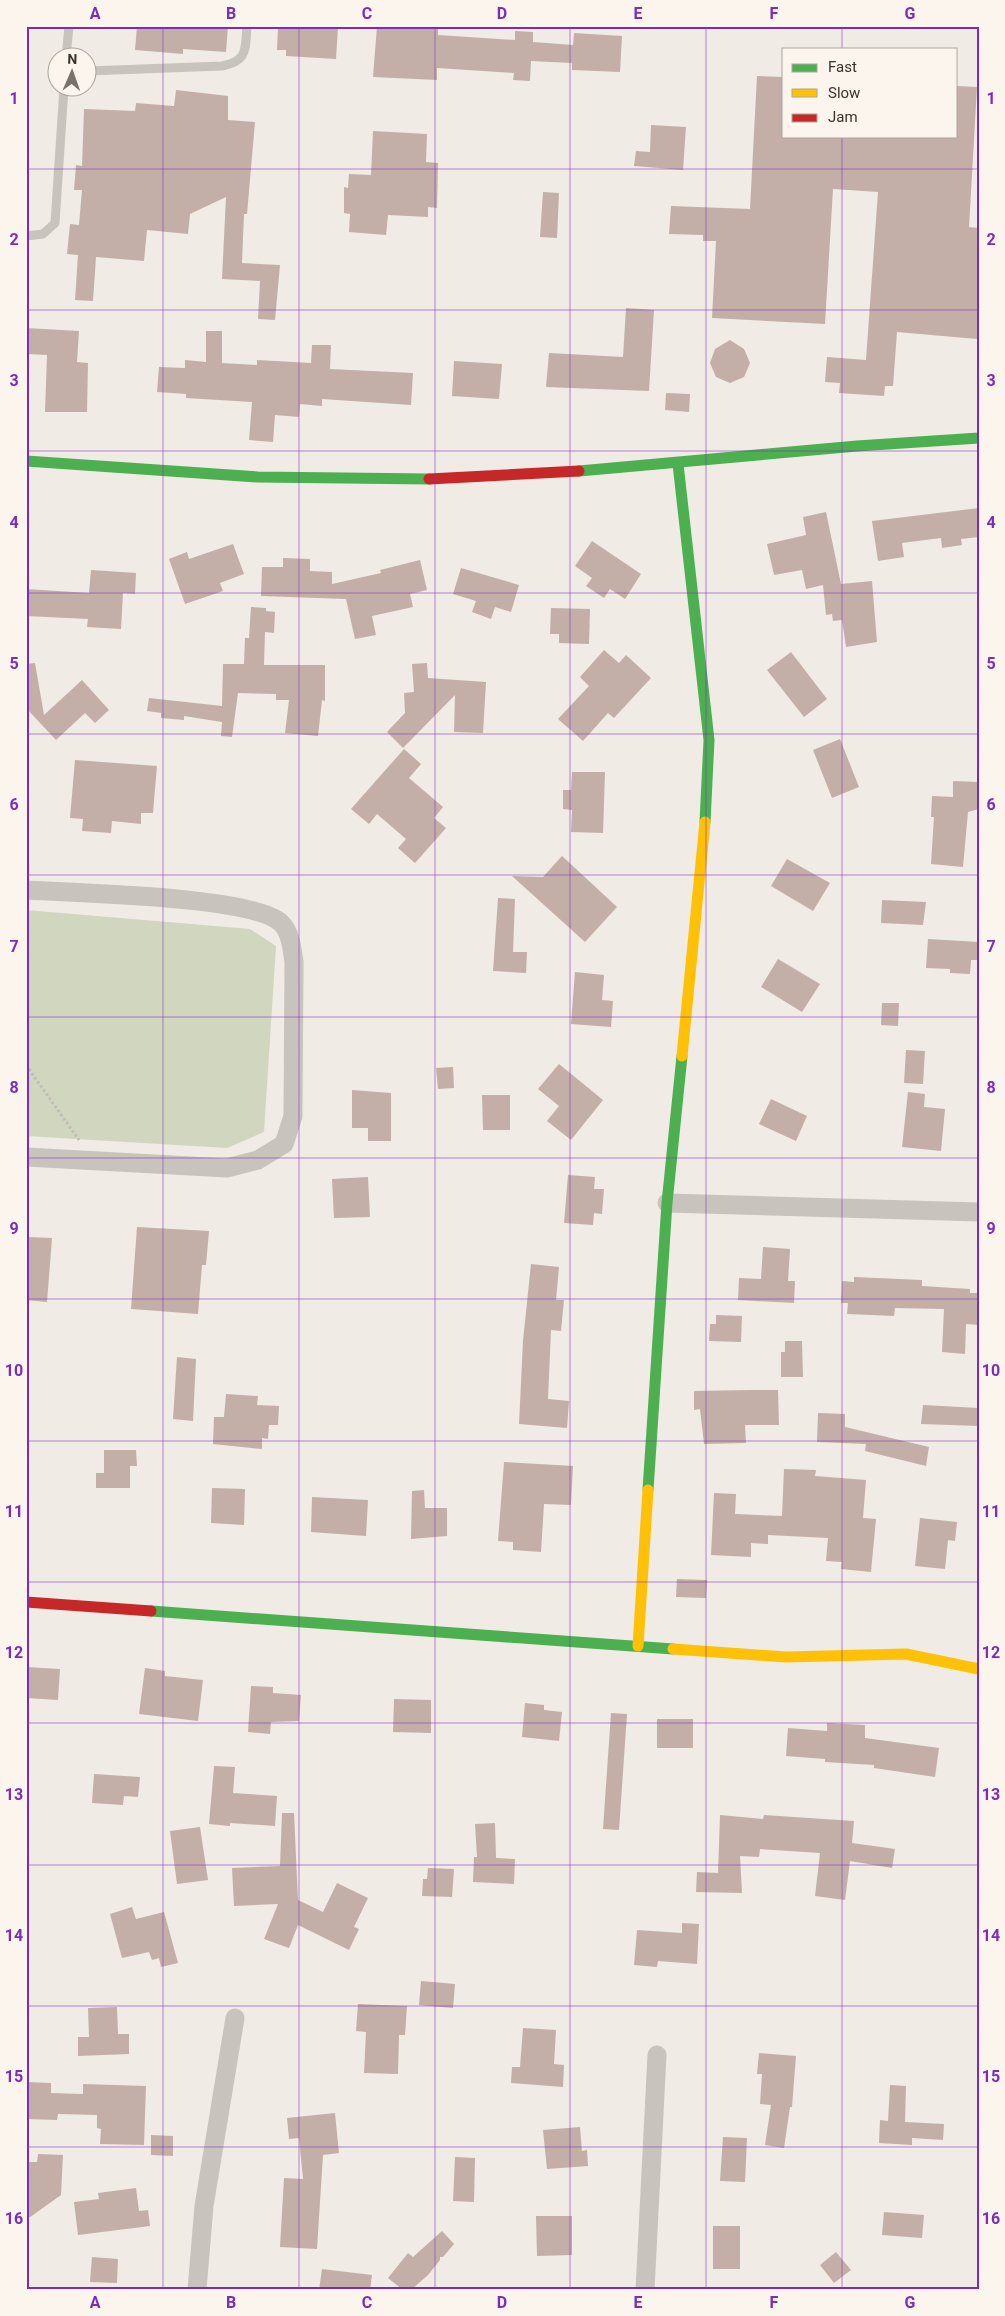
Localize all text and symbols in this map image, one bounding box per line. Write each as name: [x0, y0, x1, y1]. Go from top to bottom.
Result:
text: A: [90, 4, 101, 23]
text: B: [226, 4, 236, 23]
text: C: [362, 4, 372, 23]
text: D: [497, 4, 507, 23]
text: E: [634, 4, 643, 23]
text: F: [770, 4, 779, 23]
text: G: [905, 4, 916, 23]
north arrow: [48, 48, 98, 98]
legend: [782, 48, 958, 138]
text: N: [67, 51, 78, 67]
text: Fast: [828, 58, 857, 76]
text: Slow: [828, 84, 860, 102]
text: 1: [9, 89, 19, 108]
text: 1: [986, 89, 996, 108]
text: Jam: [828, 108, 858, 126]
text: 2: [9, 230, 19, 249]
text: 2: [986, 230, 996, 249]
text: 3: [9, 371, 19, 390]
text: 3: [986, 371, 996, 390]
text: 4: [9, 513, 19, 532]
text: 4: [986, 513, 996, 532]
text: 5: [9, 654, 19, 673]
text: 5: [986, 654, 996, 673]
text: 6: [9, 795, 19, 814]
text: 6: [986, 795, 996, 814]
text: 7: [9, 937, 19, 956]
text: 7: [986, 937, 996, 956]
text: 8: [9, 1078, 19, 1097]
text: 8: [986, 1078, 996, 1097]
text: 9: [9, 1219, 19, 1238]
text: 9: [986, 1219, 996, 1238]
text: 10: [5, 1361, 23, 1380]
text: 10: [982, 1361, 1000, 1380]
text: 11: [5, 1502, 23, 1521]
text: 11: [982, 1502, 1000, 1521]
text: 12: [5, 1643, 23, 1662]
text: 12: [982, 1643, 1000, 1662]
text: 13: [5, 1785, 23, 1804]
text: 13: [982, 1785, 1000, 1804]
text: 14: [5, 1926, 23, 1945]
text: 14: [982, 1926, 1000, 1945]
text: 15: [5, 2067, 23, 2086]
text: 15: [982, 2067, 1000, 2086]
text: 16: [5, 2209, 23, 2228]
text: 16: [982, 2209, 1000, 2228]
text: A: [90, 2293, 101, 2312]
text: B: [226, 2293, 236, 2312]
text: C: [362, 2293, 372, 2312]
text: D: [497, 2293, 507, 2312]
text: E: [634, 2293, 643, 2312]
text: F: [770, 2293, 779, 2312]
text: G: [905, 2293, 916, 2312]

